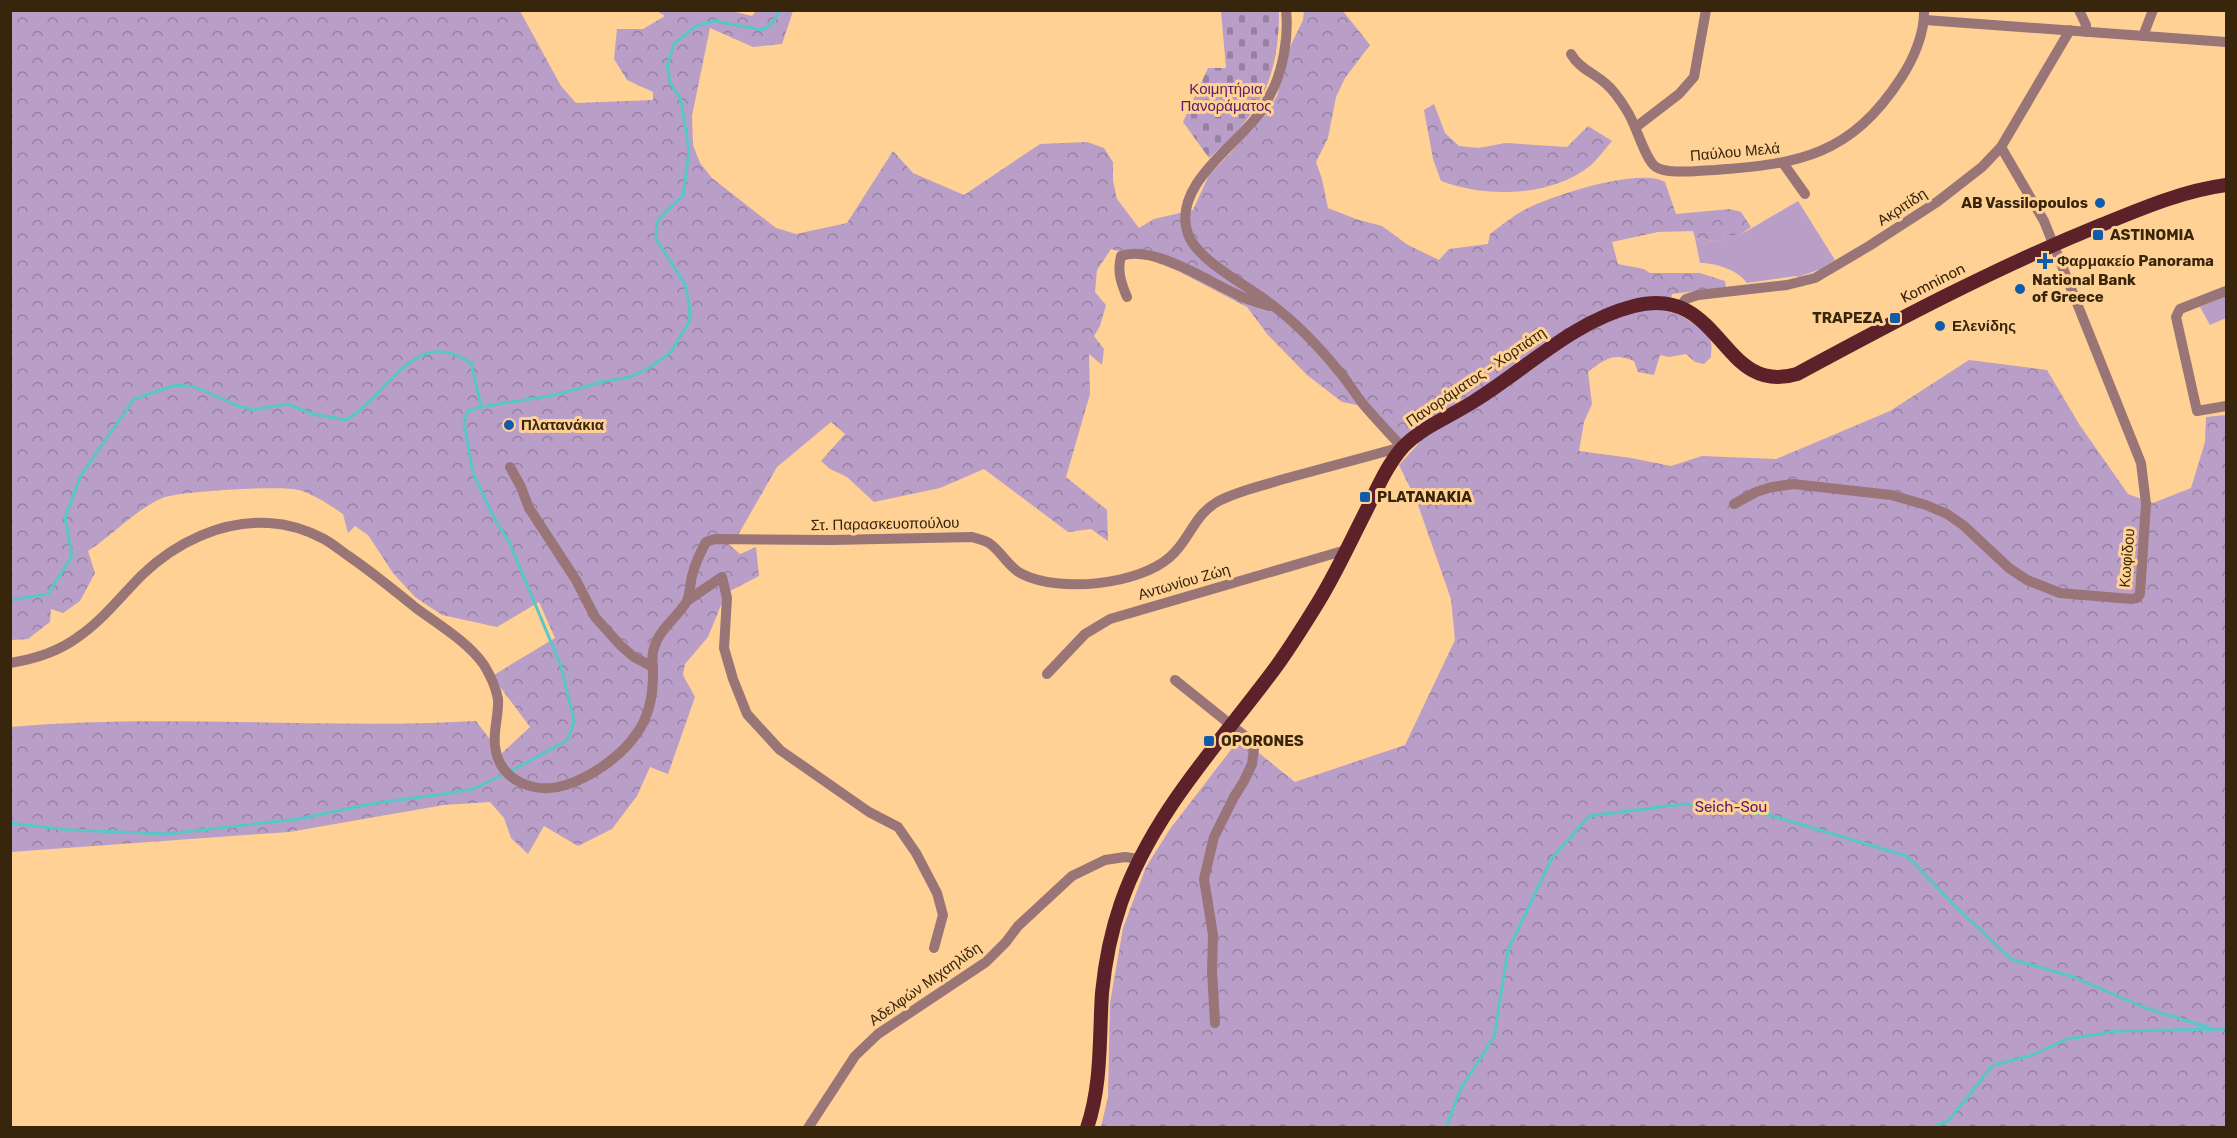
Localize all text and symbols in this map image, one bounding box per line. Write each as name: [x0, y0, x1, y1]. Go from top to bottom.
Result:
park label: Κοιμητήρια Πανοράματος: [1180, 80, 1272, 115]
street label: Παύλου Μελά: [1689, 139, 1781, 165]
street label: Ακριτίδη: [1874, 184, 1930, 230]
place label: AB Vassilopoulos: [1961, 194, 2088, 212]
marker: AB Vassilopoulos: [2093, 196, 2107, 210]
place label: ASTINOMIA: [2110, 226, 2194, 244]
marker: ASTINOMIA: [2091, 228, 2105, 242]
place label: Φαρμακείο Panorama: [2057, 252, 2214, 270]
marker: Φαρμακείο Panorama: [2038, 254, 2052, 268]
street label: Komninon: [1898, 259, 1968, 307]
place label: National Bank of Greece: [2032, 271, 2136, 306]
marker: National Bank of Greece: [2013, 282, 2027, 296]
place label: TRAPEZA: [1812, 309, 1883, 327]
marker: TRAPEZA: [1888, 311, 1902, 325]
place label: Ελενίδης: [1952, 317, 2016, 335]
marker: Ελενίδης: [1933, 319, 1947, 333]
street label: Πανοράματος - Χορτιάτη: [1403, 324, 1549, 430]
place label: Πλατανάκια: [521, 416, 605, 434]
marker: Πλατανάκια: [502, 418, 516, 432]
place label: PLATANAKIA: [1377, 488, 1472, 506]
marker: PLATANAKIA: [1358, 490, 1372, 504]
street label: Στ. Παρασκευοπούλου: [810, 514, 960, 534]
street label: Κωφίδου: [2115, 528, 2139, 588]
street label: Αντωνίου Ζώη: [1136, 560, 1232, 604]
place label: OPORONES: [1221, 732, 1304, 750]
marker: OPORONES: [1202, 734, 1216, 748]
park label: Seich-Sou: [1695, 798, 1767, 816]
street label: Αδελφών Μιχαηλίδη: [865, 939, 985, 1029]

